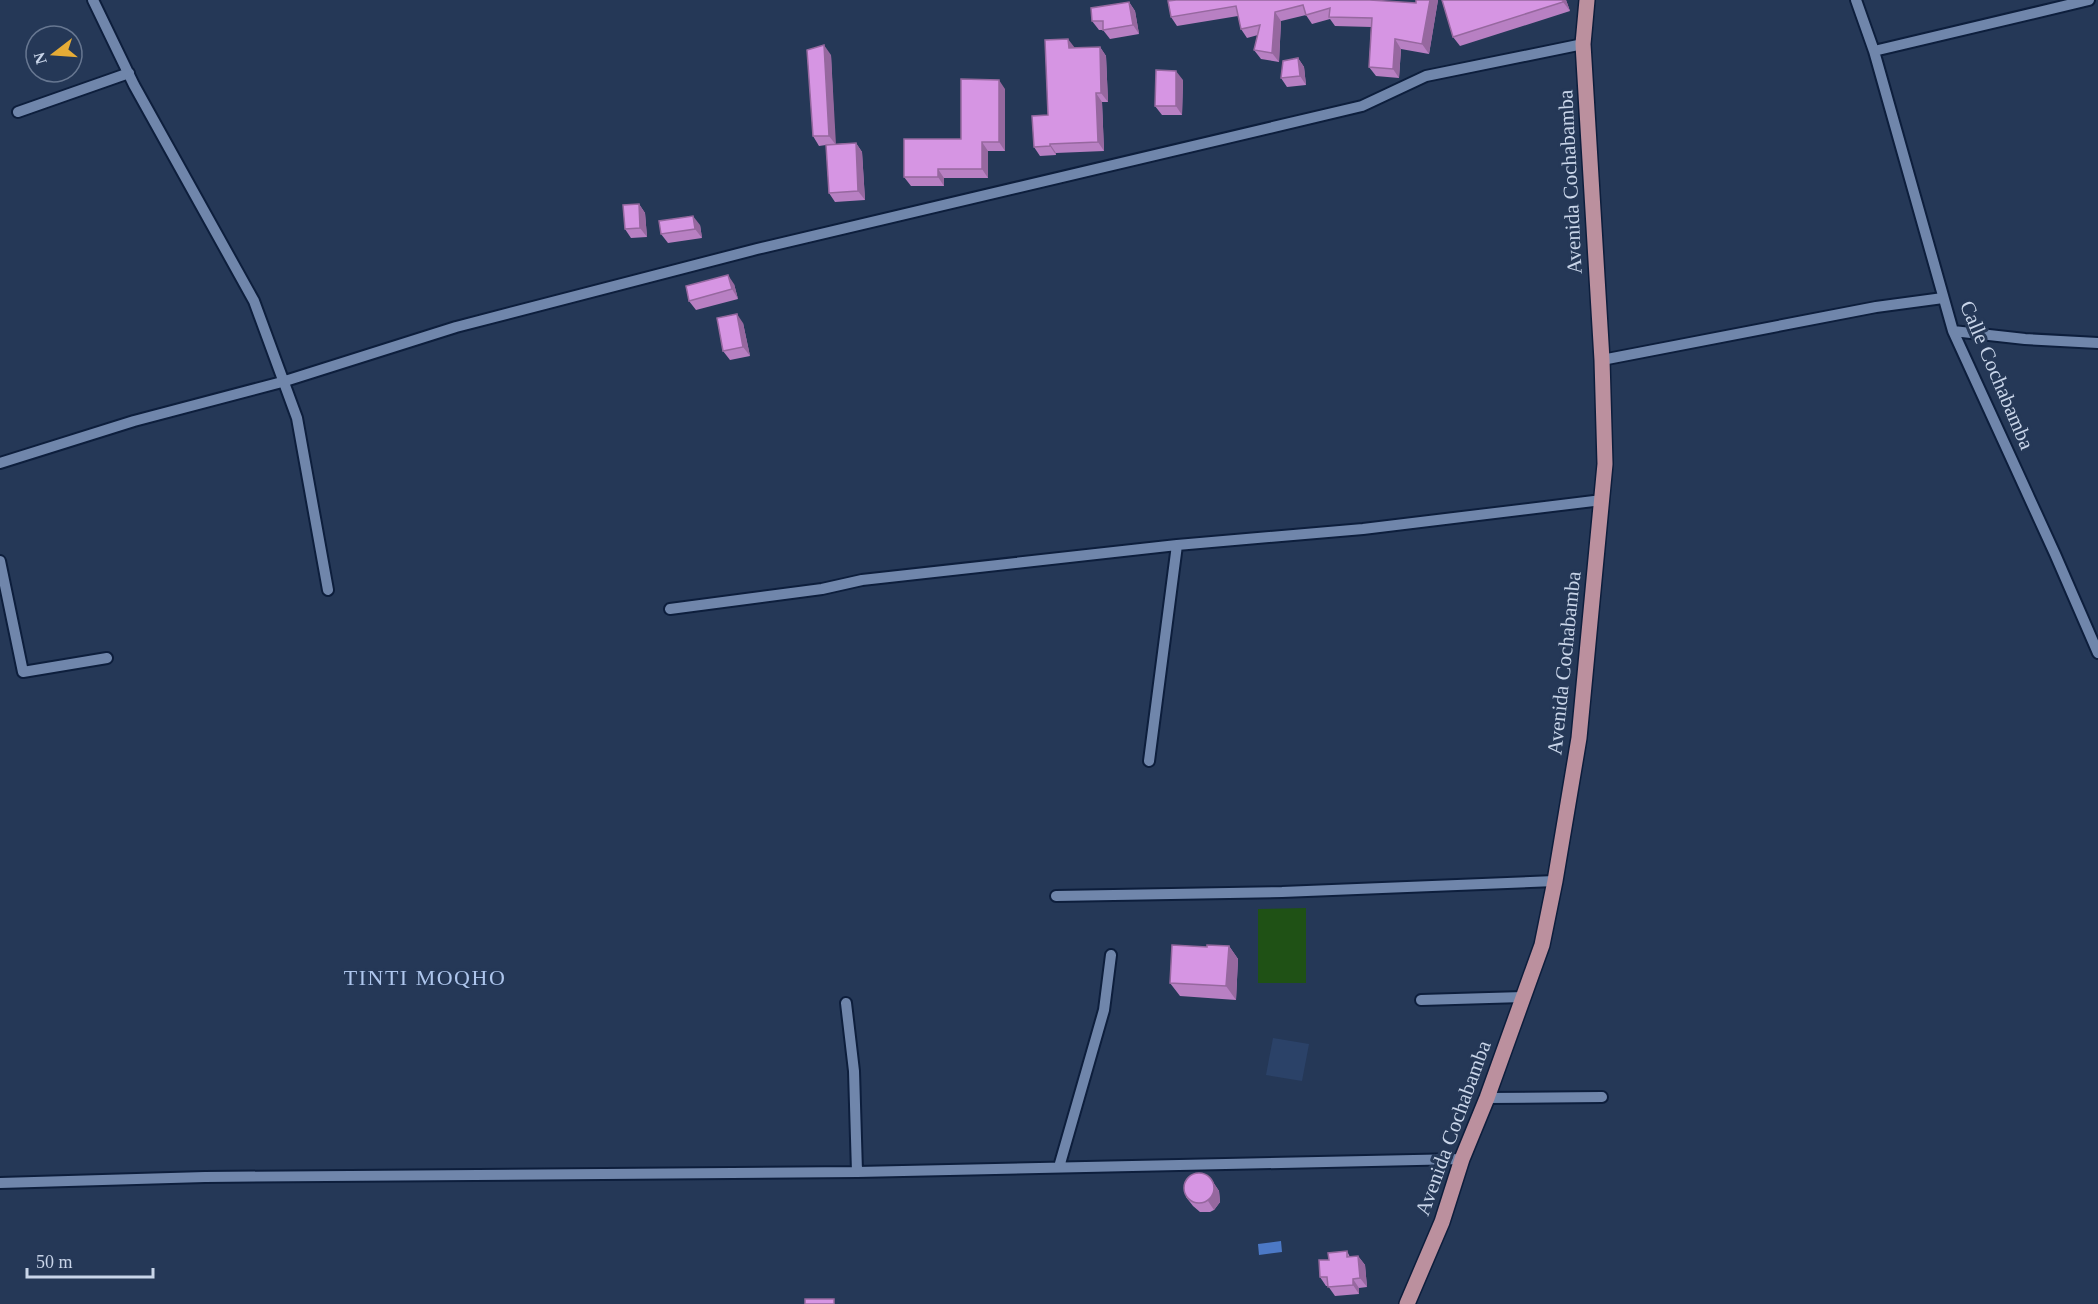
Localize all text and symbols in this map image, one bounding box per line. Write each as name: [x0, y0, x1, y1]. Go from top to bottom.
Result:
north arrow: [24, 24, 84, 84]
text: N: [30, 50, 50, 66]
street label: Avenida Cochabamba: [1553, 89, 1587, 275]
street label: Calle Cochabamba: [1955, 297, 2039, 454]
street label: Avenida Cochabamba: [1542, 569, 1586, 756]
district label: TINTI MOQHO: [344, 965, 506, 990]
street label: Avenida Cochabamba: [1410, 1037, 1496, 1219]
scale bar: [27, 1241, 153, 1279]
text: 50 m: [36, 1252, 73, 1272]

